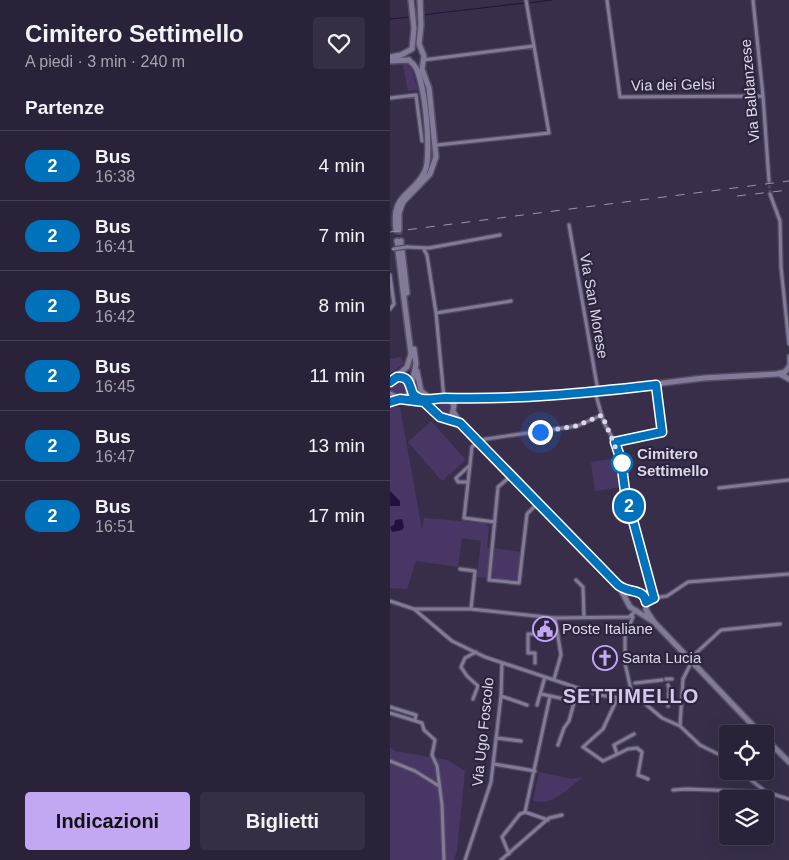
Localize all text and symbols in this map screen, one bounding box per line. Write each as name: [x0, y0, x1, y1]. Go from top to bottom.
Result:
button: heart: [313, 17, 365, 69]
text: Cimitero Settimello: [25, 20, 244, 47]
street label: Via Baldanzese: [737, 39, 763, 144]
text: A piedi · 3 min · 240 m: [25, 53, 185, 70]
street label: Via dei Gelsi: [631, 75, 715, 94]
text: Partenze: [25, 97, 104, 118]
text: Bus: [95, 146, 131, 167]
text: 4 min: [319, 155, 365, 176]
text: 2: [47, 156, 58, 176]
text: 16:38: [95, 168, 135, 185]
text: Bus: [95, 216, 131, 237]
text: 7 min: [319, 225, 365, 246]
text: 2: [47, 226, 58, 246]
text: 16:41: [95, 238, 135, 255]
street label: Via San Morese: [577, 252, 612, 360]
text: Bus: [95, 286, 131, 307]
text: 8 min: [319, 295, 365, 316]
text: 2: [47, 296, 58, 316]
text: 16:42: [95, 308, 135, 325]
text: Bus: [95, 356, 131, 377]
text: 11 min: [309, 365, 365, 386]
text: 2: [47, 366, 58, 386]
text: 16:45: [95, 378, 135, 395]
your location: [528, 420, 553, 445]
text: Bus: [95, 426, 131, 447]
text: 13 min: [308, 435, 365, 456]
text: 2: [47, 436, 58, 456]
place label: Cimitero Settimello: [637, 445, 709, 479]
text: 16:47: [95, 448, 135, 465]
marker: Cimitero Settimello: [611, 452, 633, 474]
line badge: 2: [613, 490, 645, 522]
text: Bus: [95, 496, 131, 517]
text: 2: [624, 496, 634, 516]
text: 17 min: [308, 505, 365, 526]
text: 2: [47, 506, 58, 526]
text: 16:51: [95, 518, 135, 535]
public building icon: Poste Italiane: [532, 616, 558, 642]
place label: Poste Italiane: [562, 620, 653, 637]
church icon: Santa Lucia: [592, 645, 618, 671]
place label: Santa Lucia: [622, 649, 702, 666]
street label: Via Ugo Foscolo: [468, 676, 497, 787]
district label: SETTIMELLO: [563, 685, 699, 707]
map controls: [719, 725, 774, 845]
button: locate: [719, 725, 774, 780]
button: layers: [719, 790, 774, 845]
button: Indicazioni: [25, 792, 190, 850]
button: Biglietti: [200, 792, 365, 850]

